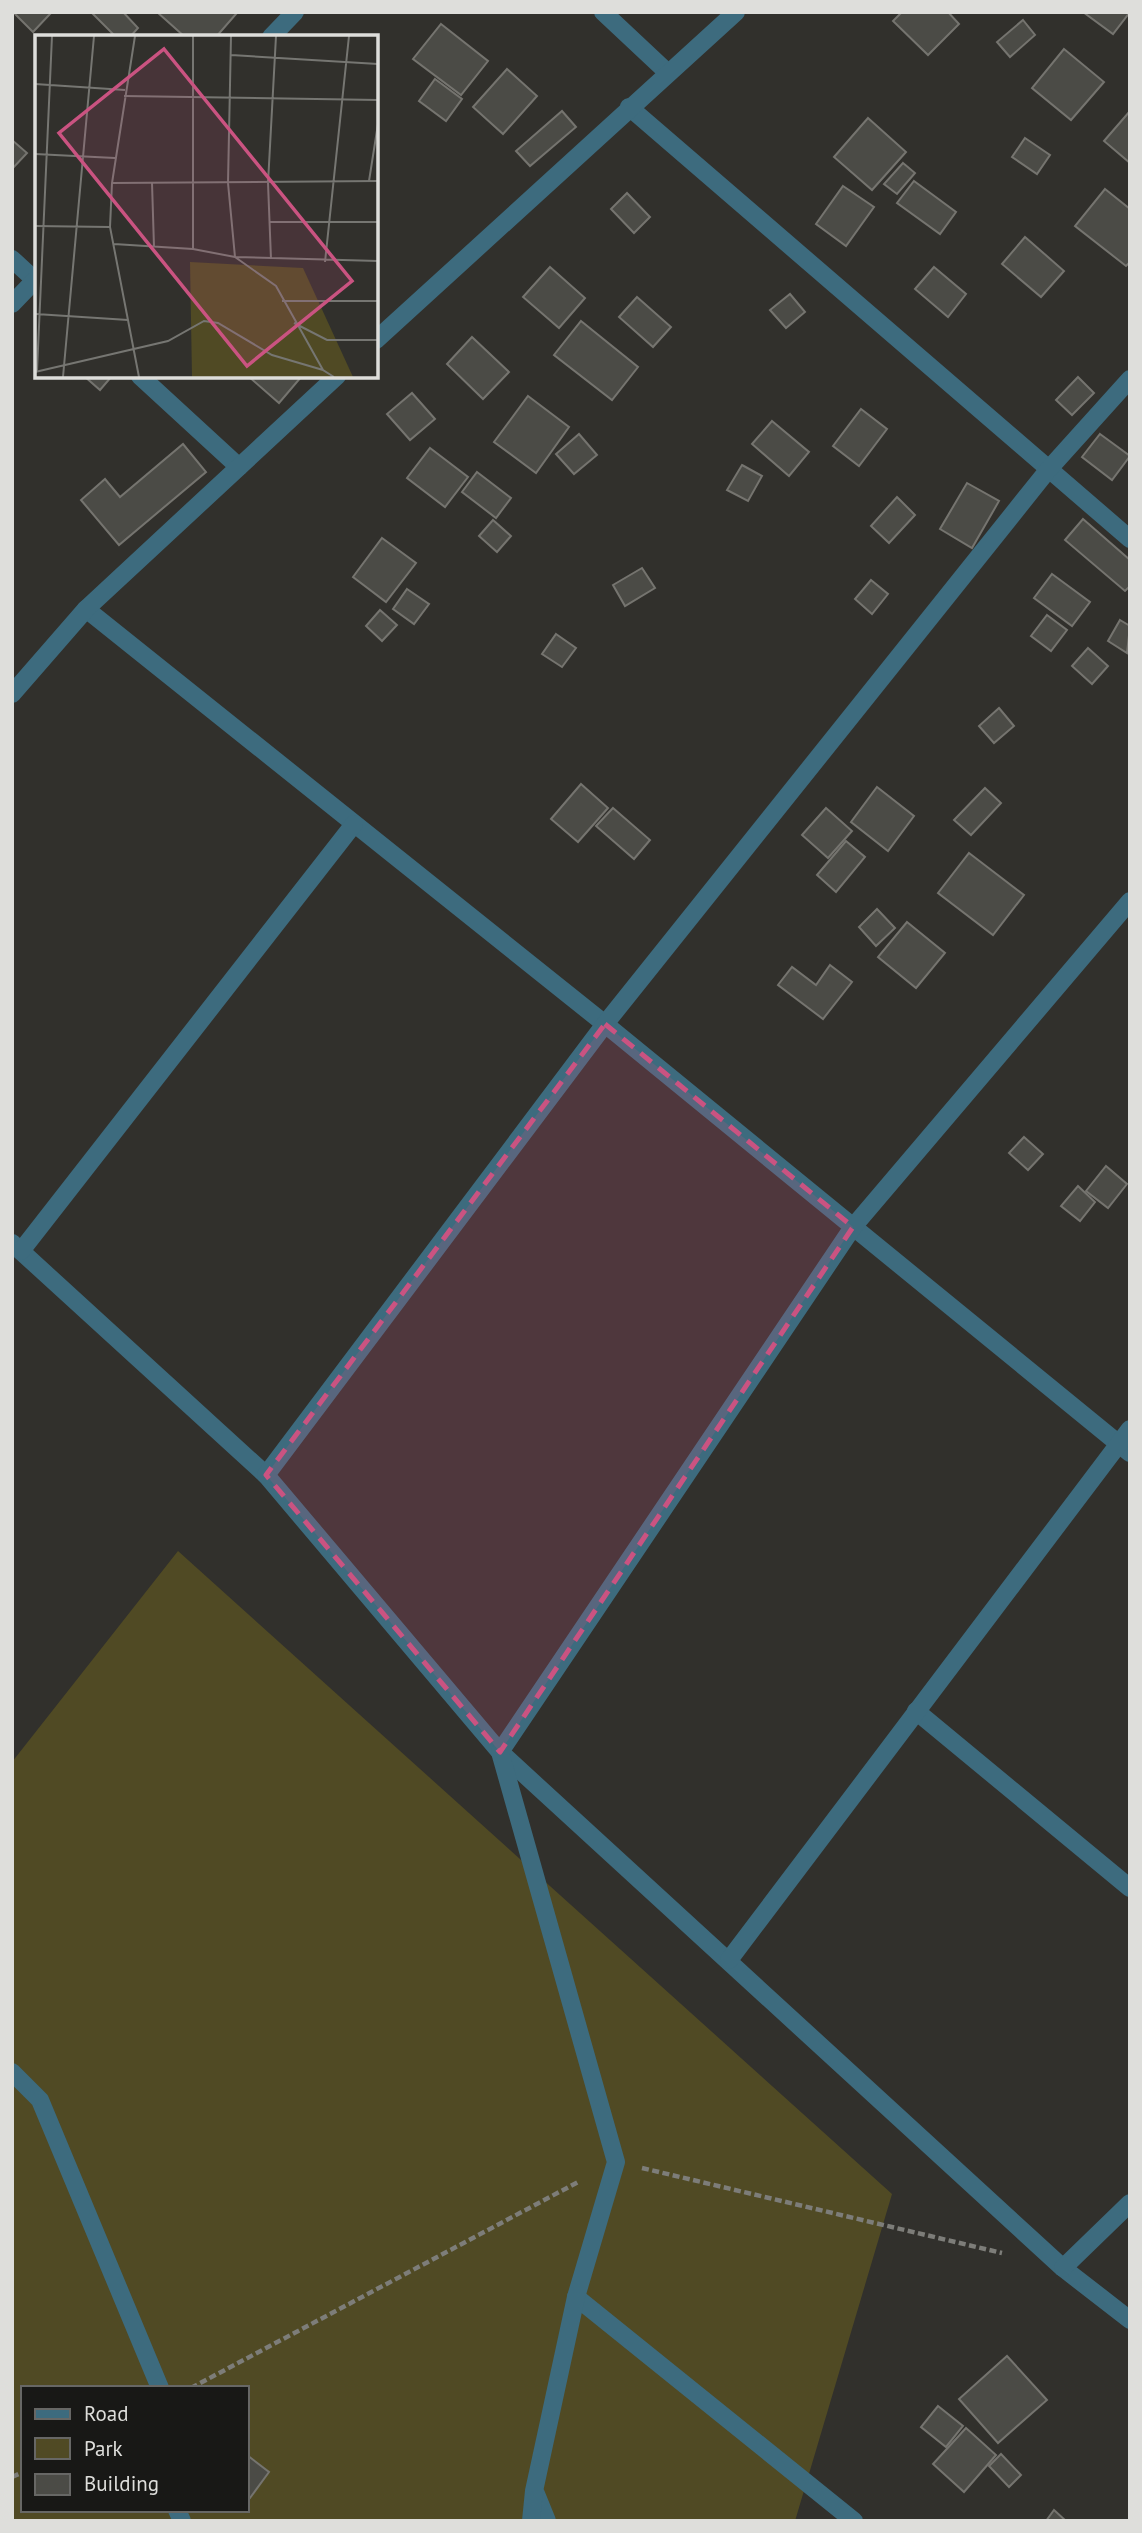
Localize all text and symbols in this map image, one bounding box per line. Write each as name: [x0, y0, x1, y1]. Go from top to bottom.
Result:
inset map: [35, 35, 378, 378]
legend: [21, 2386, 248, 2512]
text: Road: [84, 2400, 128, 2427]
text: Park: [84, 2435, 123, 2462]
text: Building: [84, 2470, 159, 2497]

